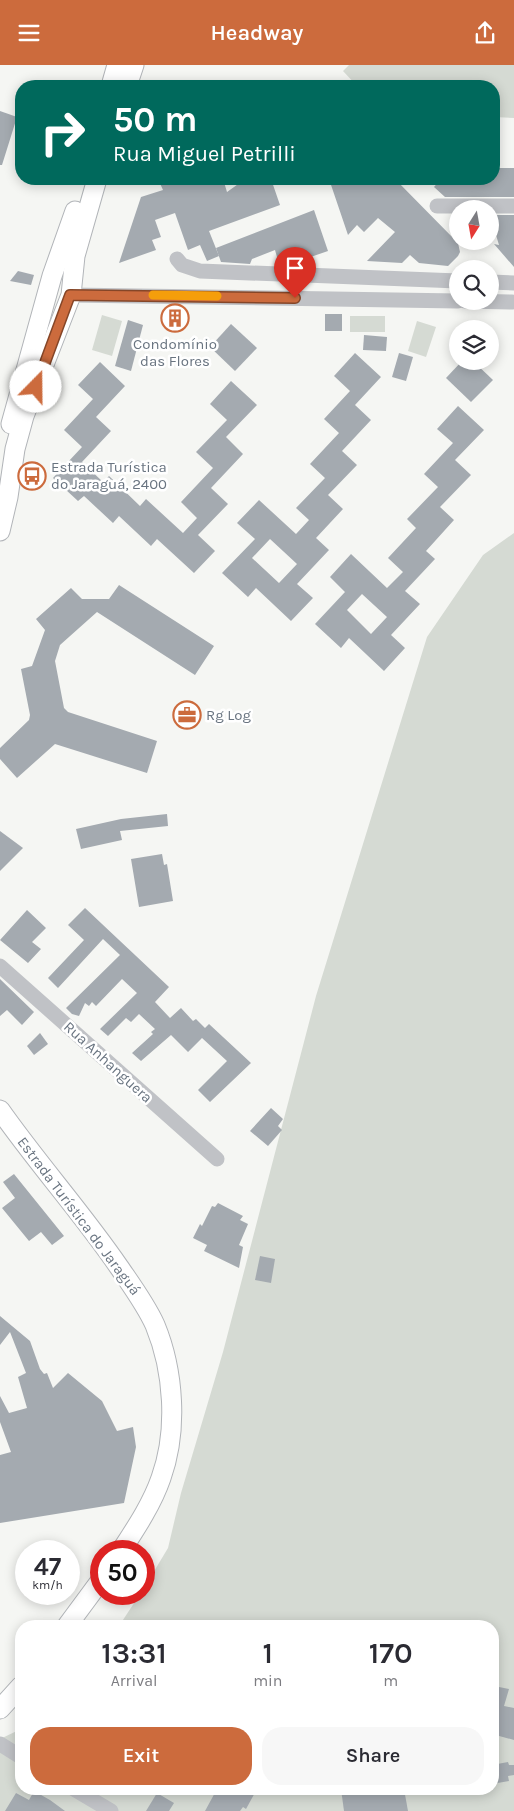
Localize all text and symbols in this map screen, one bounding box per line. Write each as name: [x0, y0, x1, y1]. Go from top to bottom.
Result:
icon: menu: [15, 19, 43, 47]
icon: share: [471, 19, 499, 47]
text: Headway: [211, 20, 303, 46]
text: 50 m: [113, 99, 198, 140]
icon: right: [30, 100, 95, 165]
text: Rua Miguel Petrilli: [113, 141, 296, 167]
north arrow: [449, 200, 499, 250]
map controls: [449, 200, 499, 370]
pin: [274, 247, 316, 298]
icon: arrive: [281, 254, 309, 282]
button: search: [449, 260, 499, 310]
building icon: Condomínio das Flores: [160, 303, 190, 333]
button: layers: [449, 320, 499, 370]
place label: Condomínio das Flores: [133, 335, 217, 370]
position arrow: [9.0, 360, 61.0, 412]
place label: Estrada Turística do Jaraguá, 2400: [51, 458, 167, 493]
bus stop icon: Estrada Turística do Jaraguá, 2400: [17, 461, 47, 491]
office icon: Rg Log: [172, 700, 202, 730]
place label: Rg Log: [206, 706, 251, 724]
street label: Rua Anhanguera: [60, 1017, 156, 1107]
street label: Estrada Turística do Jaraguá: [13, 1133, 145, 1299]
speed limit sign: 50: [90, 1540, 155, 1605]
text: 47: [34, 1552, 61, 1581]
text: km/h: [32, 1578, 63, 1592]
text: 13:31: [101, 1635, 167, 1671]
text: 1: [263, 1635, 273, 1671]
text: 170: [369, 1635, 413, 1671]
text: Arrival: [111, 1671, 157, 1690]
text: min: [253, 1671, 283, 1690]
text: m: [383, 1671, 398, 1690]
button: Exit: [30, 1727, 252, 1785]
button: Share: [262, 1727, 484, 1785]

